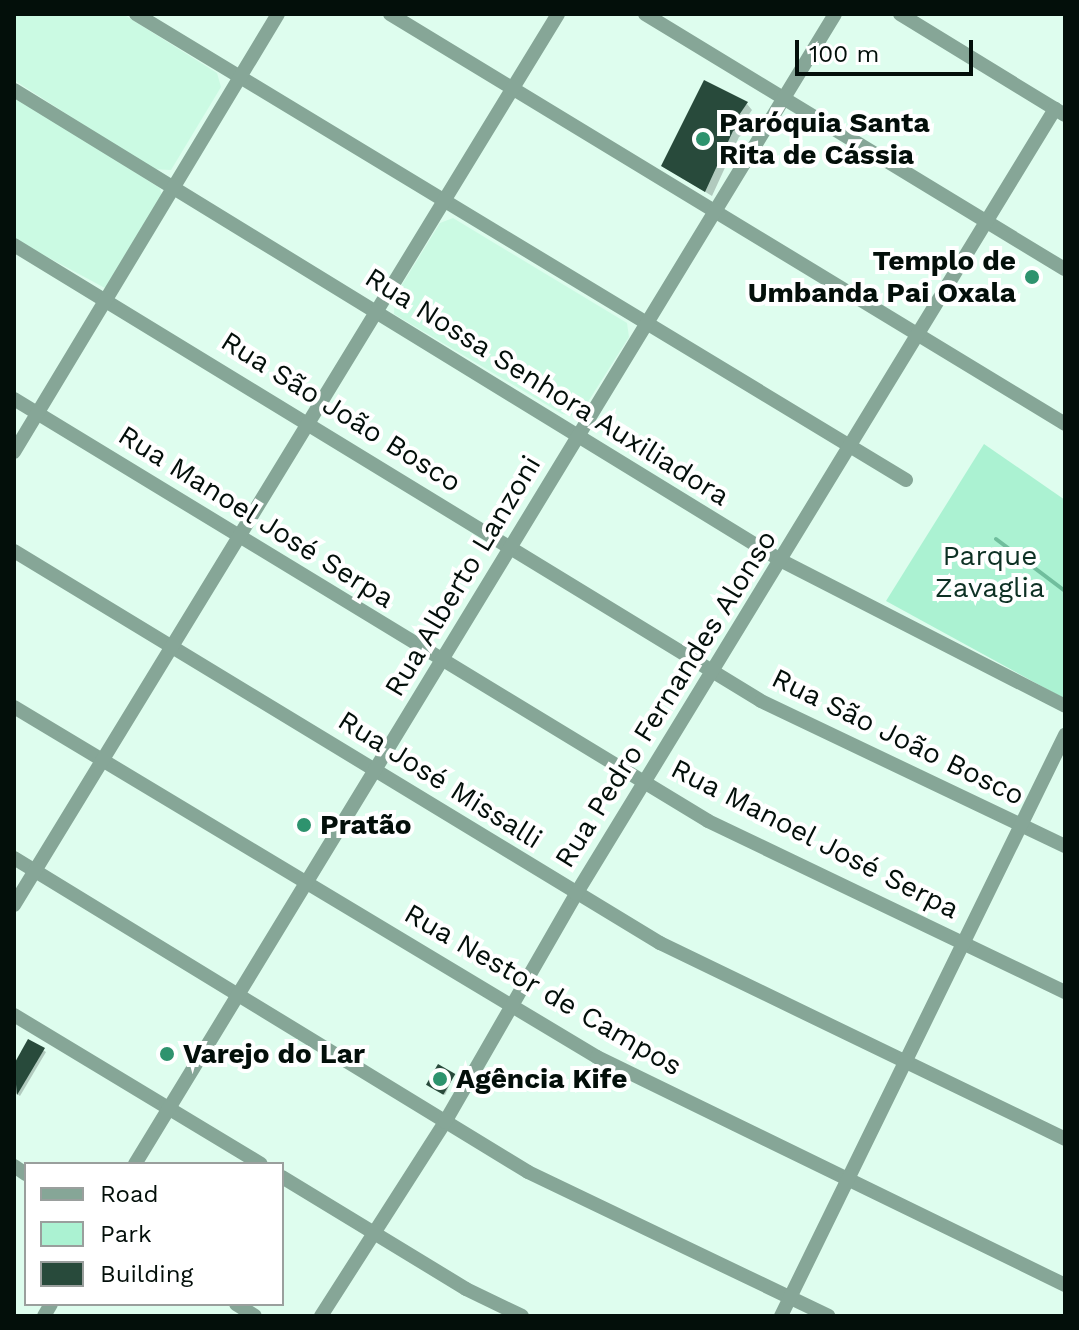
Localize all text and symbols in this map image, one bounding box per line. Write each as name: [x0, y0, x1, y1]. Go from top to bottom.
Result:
scale bar: [799, 24, 977, 74]
text: 100 m: [809, 40, 879, 68]
place label: Paróquia Santa Rita de Cássia: [719, 106, 930, 172]
marker: Paróquia Santa Rita de Cássia: [694, 130, 712, 148]
place label: Templo de Umbanda Pai Oxala: [747, 244, 1016, 310]
street label: Rua Nossa Senhora Auxiliadora: [357, 260, 737, 514]
marker: Templo de Umbanda Pai Oxala: [1023, 268, 1041, 286]
street label: Rua São João Bosco: [214, 324, 468, 500]
street label: Rua Manoel José Serpa: [111, 418, 401, 616]
street label: Rua Alberto Lanzoni: [377, 449, 549, 703]
street label: Rua Pedro Fernandes Alonso: [548, 523, 784, 875]
park label: Parque Zavaglia: [935, 539, 1045, 605]
street label: Rua São João Bosco: [766, 661, 1030, 813]
street label: Rua José Missalli: [331, 703, 549, 857]
street label: Rua Manoel José Serpa: [664, 751, 966, 927]
place label: Pratão: [320, 808, 412, 842]
marker: Pratão: [295, 816, 313, 834]
street label: Rua Nestor de Campos: [398, 896, 688, 1084]
place label: Varejo do Lar: [183, 1037, 365, 1071]
marker: Varejo do Lar: [158, 1045, 176, 1063]
place label: Agência Kife: [456, 1062, 628, 1096]
marker: Agência Kife: [431, 1070, 449, 1088]
legend: [24, 1162, 284, 1306]
text: Road: [100, 1180, 159, 1208]
text: Park: [100, 1220, 152, 1248]
text: Building: [100, 1260, 193, 1288]

